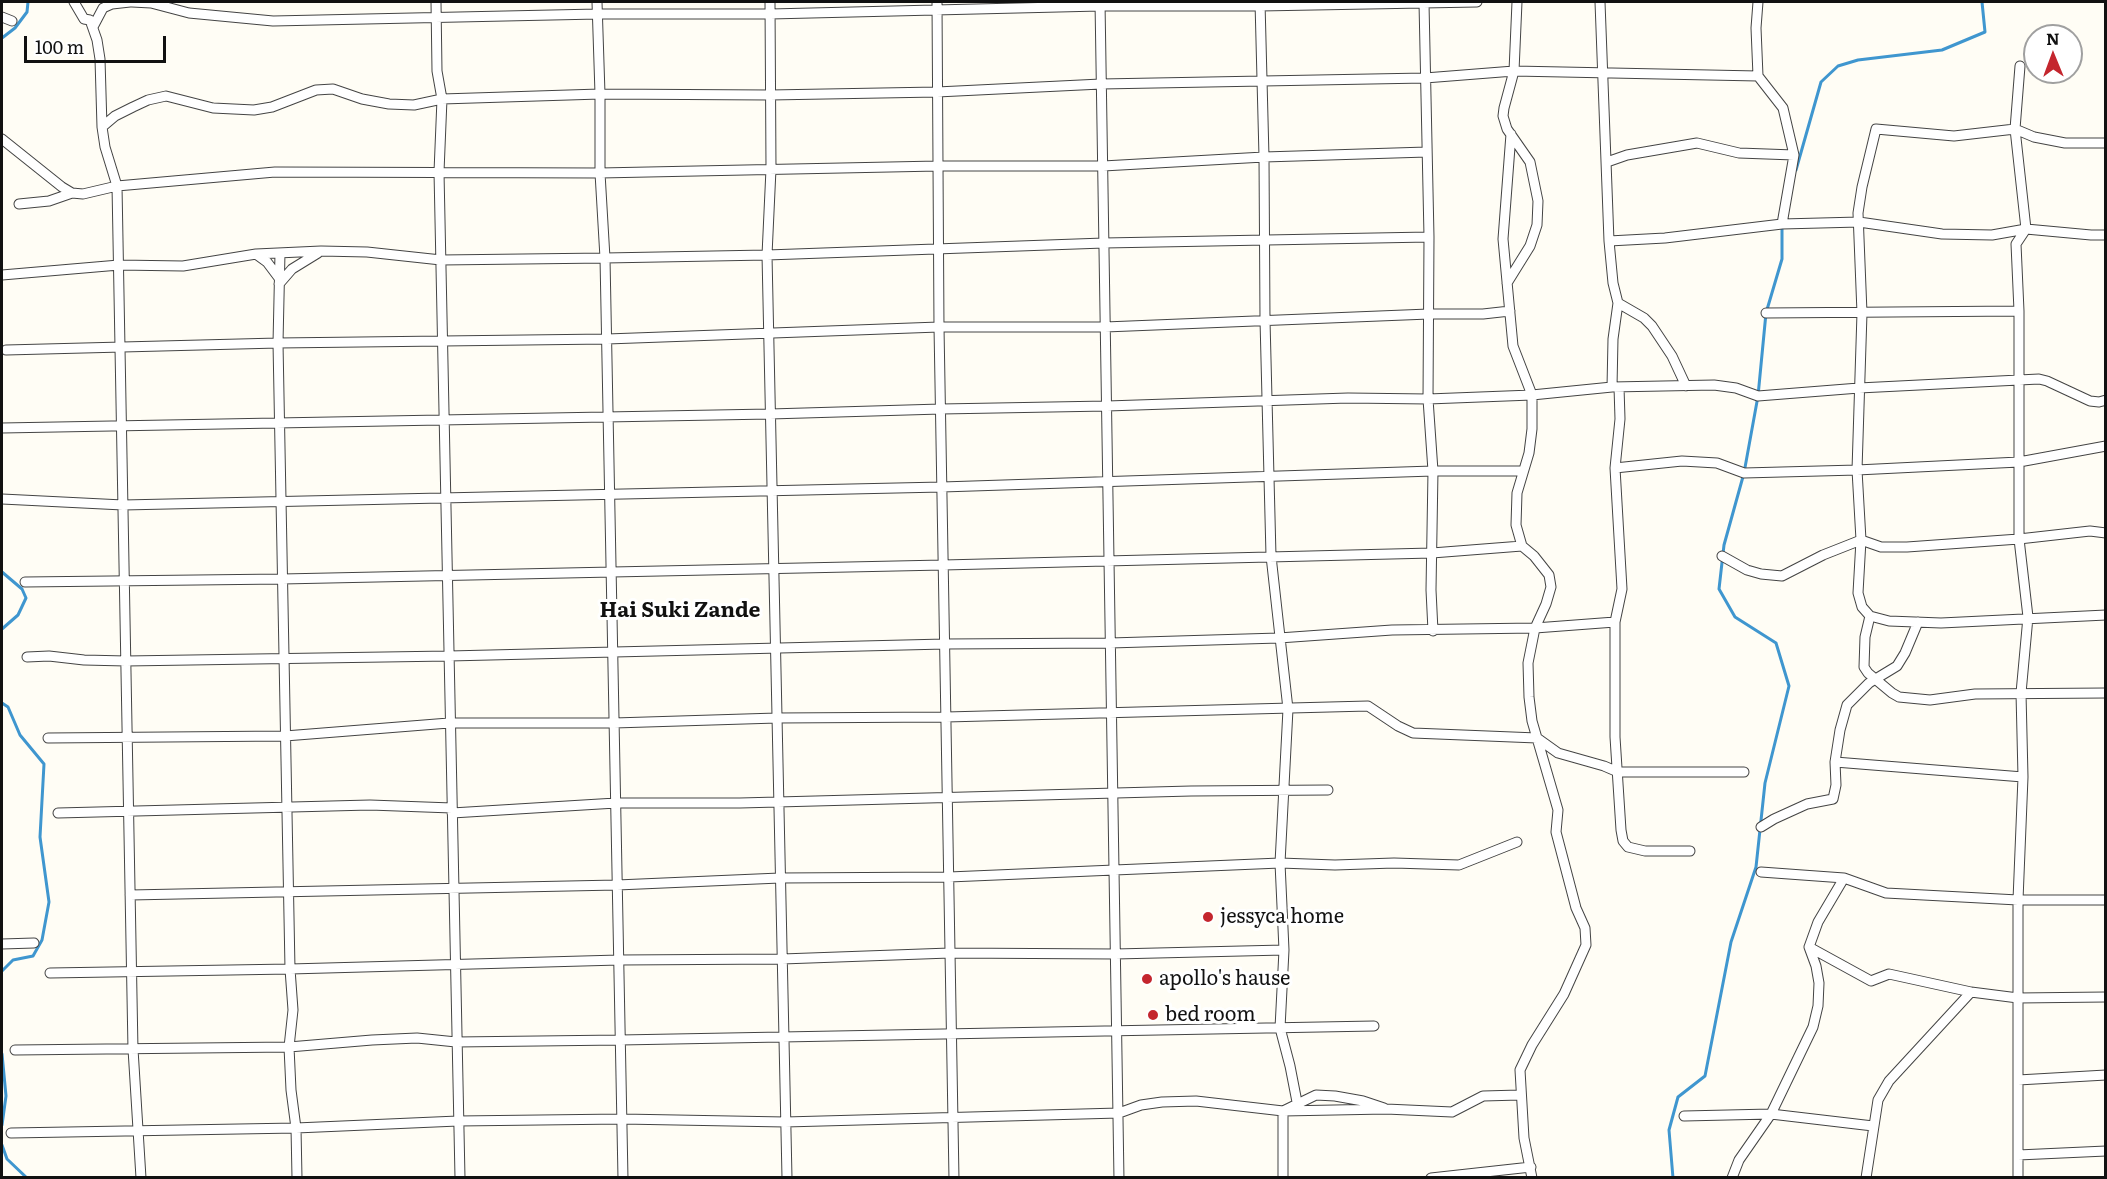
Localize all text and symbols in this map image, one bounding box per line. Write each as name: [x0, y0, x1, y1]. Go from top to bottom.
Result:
scale bar: [27, 24, 170, 62]
north arrow: [2023, 24, 2083, 84]
text: N: [2046, 26, 2060, 50]
text: 100 m: [35, 33, 84, 60]
district label: Hai Suki Zande: [600, 598, 760, 624]
place label: jessyca home: [1220, 905, 1344, 929]
marker: jessyca home: [1201, 910, 1215, 924]
place label: apollo's hause: [1159, 967, 1290, 991]
marker: apollo's hause: [1140, 972, 1154, 986]
place label: bed room: [1165, 1003, 1256, 1027]
marker: bed room: [1146, 1008, 1160, 1022]

